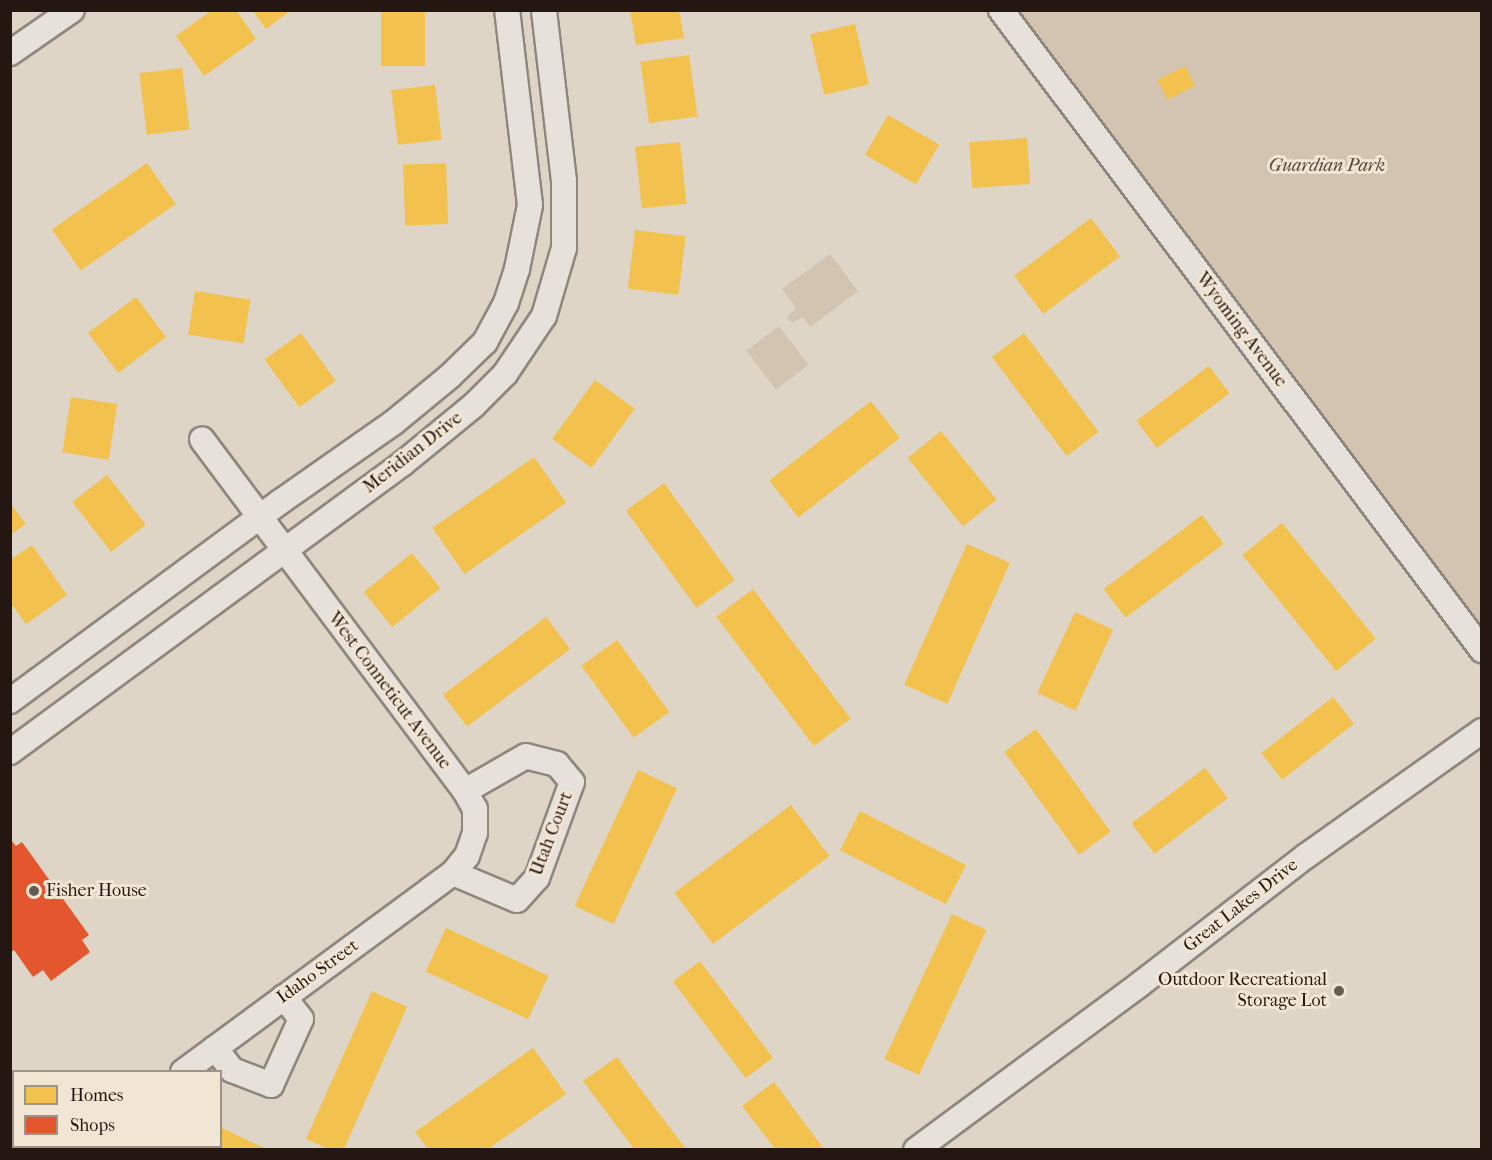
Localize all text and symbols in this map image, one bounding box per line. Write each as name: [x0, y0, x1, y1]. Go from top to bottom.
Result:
park label: Guardian Park: [1269, 155, 1385, 177]
street label: Wyoming Avenue: [1191, 268, 1291, 392]
street label: Meridian Drive: [359, 408, 467, 498]
street label: West Conneticut Avenue: [323, 608, 455, 774]
street label: Utah Court: [526, 789, 578, 879]
street label: Great Lakes Drive: [1179, 855, 1303, 957]
place label: Fisher House: [46, 880, 147, 902]
marker: Fisher House: [27, 884, 41, 898]
street label: Idaho Street: [273, 935, 363, 1009]
place label: Outdoor Recreational Storage Lot: [1158, 970, 1327, 1012]
marker: Outdoor Recreational Storage Lot: [1332, 984, 1346, 998]
legend: [12, 1070, 222, 1148]
text: Homes: [70, 1085, 124, 1106]
text: Shops: [70, 1115, 115, 1136]

